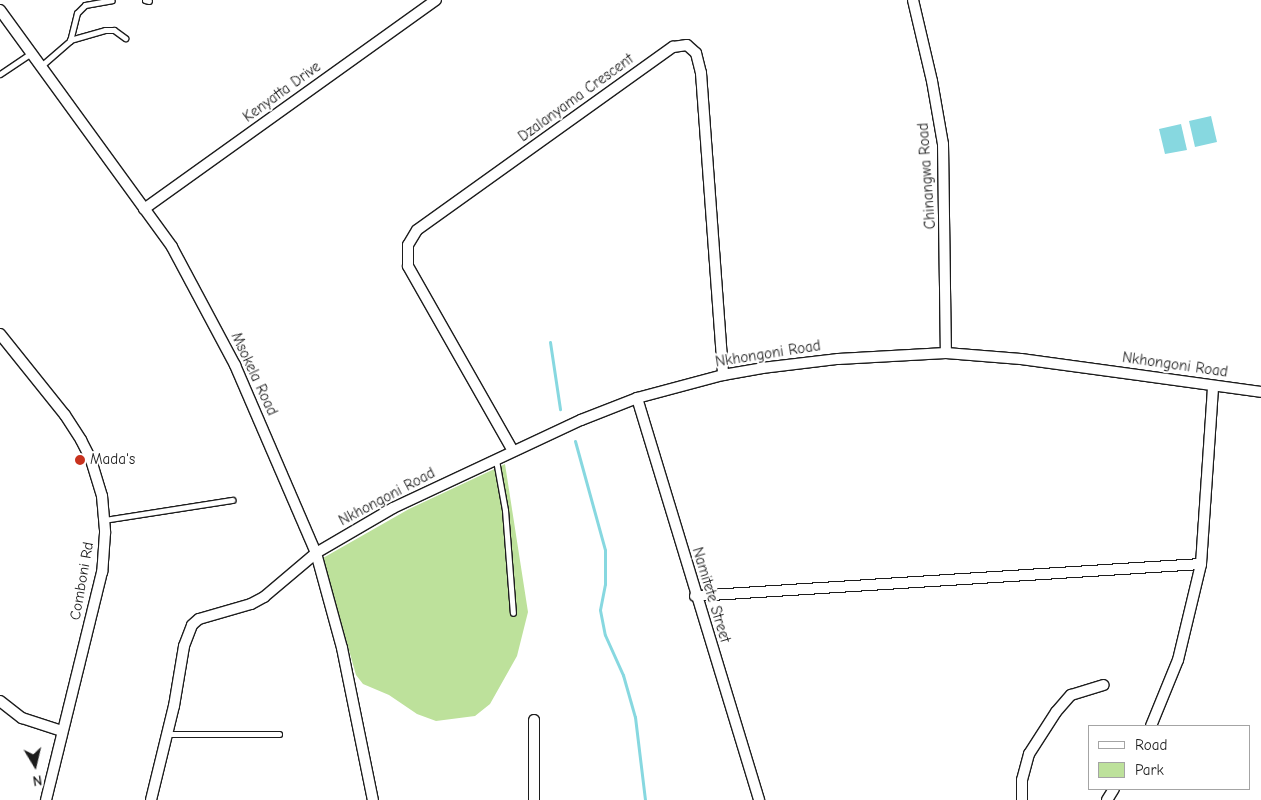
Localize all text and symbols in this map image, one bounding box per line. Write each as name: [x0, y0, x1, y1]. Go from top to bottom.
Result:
street label: Dzalanyama Crescent: [515, 50, 637, 146]
street label: Kenyatta Drive: [240, 58, 324, 126]
street label: Chinangwa Road: [914, 122, 940, 230]
street label: Msokela Road: [227, 330, 281, 418]
street label: Nkhongoni Road: [714, 337, 822, 371]
street label: Nkhongoni Road: [1121, 349, 1229, 381]
place label: Mada's: [90, 451, 135, 469]
marker: Mada's: [74, 454, 86, 466]
street label: Nkhongoni Road: [336, 464, 438, 530]
street label: Comboni Rd: [66, 541, 98, 621]
street label: Namitete Street: [688, 545, 734, 645]
legend: [1088, 725, 1251, 790]
text: Road: [1135, 736, 1167, 754]
north arrow: [10, 740, 60, 790]
text: Park: [1135, 761, 1164, 779]
text: N: [32, 771, 43, 789]

